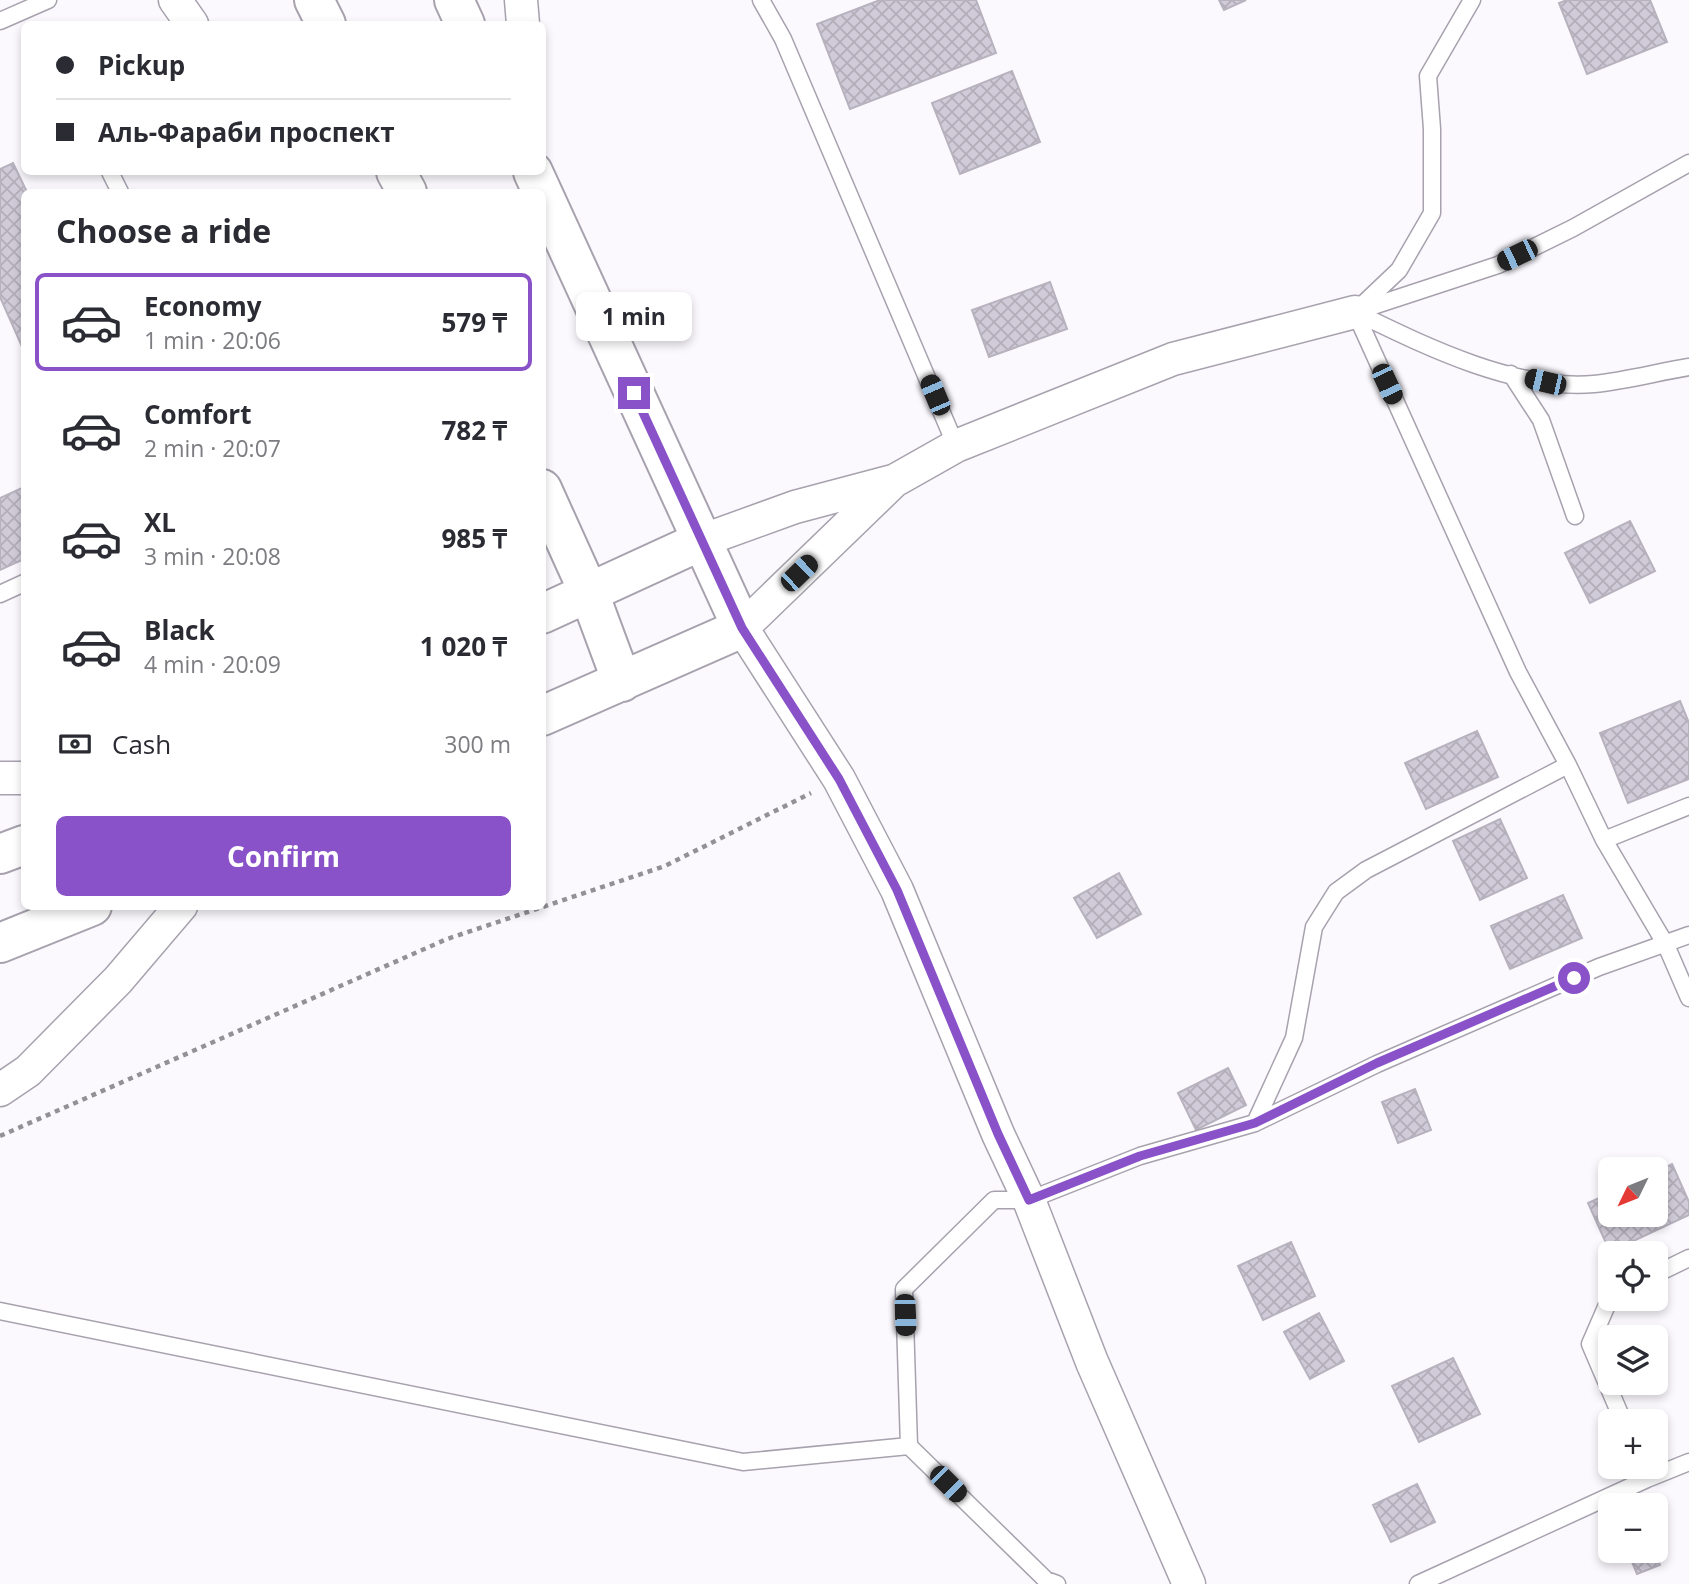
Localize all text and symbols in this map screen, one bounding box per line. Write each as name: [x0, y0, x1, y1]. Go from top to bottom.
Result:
text: Pickup: [98, 47, 185, 83]
text: Аль-Фараби проспект: [98, 114, 395, 150]
text: Choose a ride: [56, 209, 271, 252]
car: [1494, 236, 1541, 274]
text: Economy: [144, 288, 262, 324]
icon: car: [60, 291, 123, 354]
callout: 1 min: [576, 292, 692, 340]
text: 1 min: [602, 300, 666, 332]
text: 579 ₸: [441, 304, 507, 340]
text: 1 min · 20:06: [144, 324, 281, 356]
car: [1369, 361, 1406, 407]
car: [1523, 367, 1568, 397]
car: [918, 372, 953, 418]
route end: [618, 377, 650, 409]
text: Comfort: [144, 396, 251, 432]
icon: car: [60, 399, 123, 462]
text: 782 ₸: [441, 412, 507, 448]
text: 2 min · 20:07: [144, 432, 281, 464]
text: XL: [144, 504, 176, 540]
icon: car: [60, 507, 123, 570]
text: 985 ₸: [441, 520, 507, 556]
text: 3 min · 20:08: [144, 540, 281, 572]
car: [777, 551, 822, 595]
text: Black: [144, 612, 215, 648]
icon: car: [60, 615, 123, 678]
text: 1 020 ₸: [420, 628, 507, 664]
text: 4 min · 20:09: [144, 648, 281, 680]
icon: cash: [56, 725, 94, 763]
text: Cash: [112, 726, 171, 762]
text: 300 m: [444, 728, 511, 760]
button: Confirm: [56, 816, 511, 896]
route start: [1558, 962, 1590, 994]
north arrow: [1598, 1157, 1668, 1227]
map controls: [1598, 1157, 1668, 1563]
button: locate: [1598, 1241, 1668, 1311]
car: [894, 1294, 917, 1336]
button: layers: [1598, 1325, 1668, 1395]
button: +: [1598, 1409, 1668, 1479]
car: [926, 1462, 971, 1506]
button: −: [1598, 1493, 1668, 1563]

